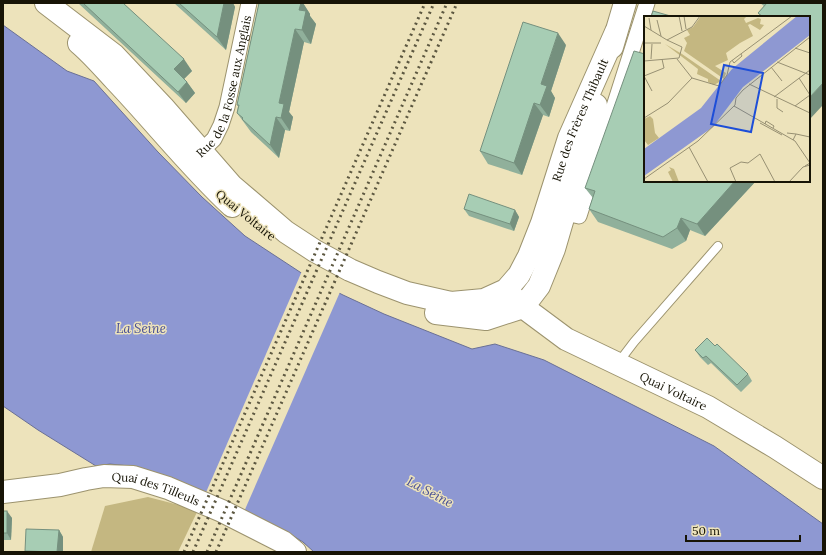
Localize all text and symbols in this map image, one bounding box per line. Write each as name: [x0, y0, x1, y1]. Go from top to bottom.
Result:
street label: Rue de la Fosse aux Anglais: [192, 13, 254, 160]
inset map: [644, 16, 810, 182]
street label: Rue des Frères Thibault: [548, 55, 611, 183]
street label: Quai Voltaire: [213, 186, 279, 244]
water label: La Seine: [116, 320, 166, 337]
street label: Quai Voltaire: [637, 368, 710, 413]
street label: Quai des Tilleuls: [111, 469, 203, 508]
water label: La Seine: [404, 473, 456, 511]
scale bar: [686, 517, 800, 543]
text: 50 m: [692, 523, 720, 538]

